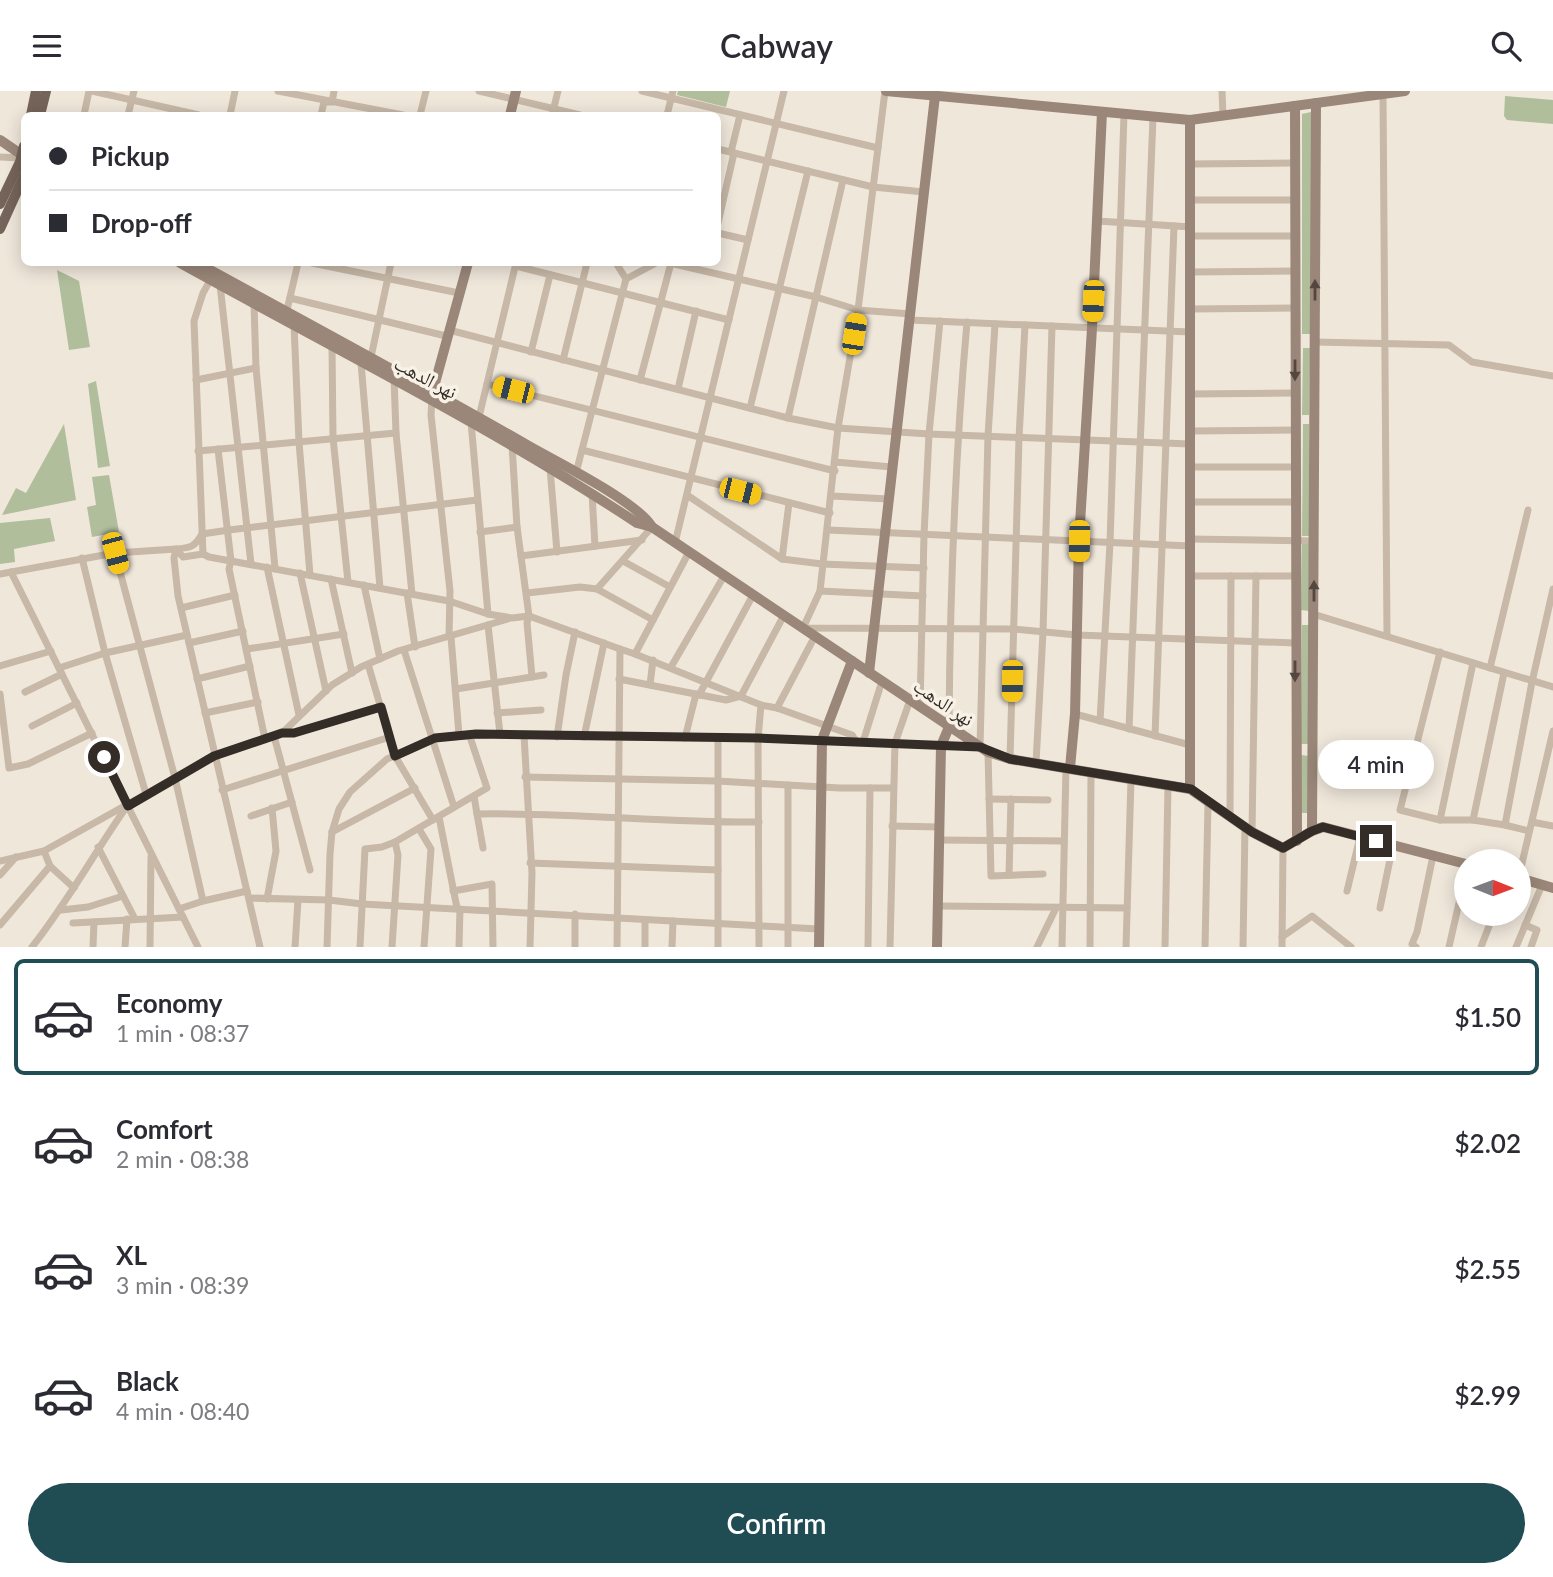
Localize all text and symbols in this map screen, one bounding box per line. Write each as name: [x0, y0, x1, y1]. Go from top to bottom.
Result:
text: Cabway: [720, 26, 833, 65]
icon: menu: [28, 27, 66, 65]
icon: search: [1487, 27, 1525, 65]
text: Pickup: [91, 140, 170, 172]
text: Drop-off: [91, 207, 192, 239]
car: [1082, 279, 1105, 323]
one-way arrow: [1309, 279, 1321, 301]
car: [841, 312, 868, 356]
street label: نهر الدهب: [390, 351, 461, 404]
one-way arrow: [1289, 360, 1301, 382]
car: [491, 375, 536, 405]
car: [718, 476, 763, 506]
car: [1069, 520, 1090, 562]
car: [100, 530, 131, 576]
one-way arrow: [1308, 580, 1319, 602]
car: [1002, 660, 1023, 702]
one-way arrow: [1289, 661, 1301, 683]
street label: نهر الدهب: [909, 674, 979, 731]
callout: 4 min: [1318, 739, 1434, 789]
route start: [88, 741, 120, 773]
text: 4 min: [1348, 750, 1404, 778]
route end: [1360, 825, 1392, 857]
north arrow: [1454, 849, 1531, 926]
map controls: [1454, 849, 1531, 926]
icon: car: [32, 986, 95, 1049]
text: Economy: [116, 987, 222, 1019]
text: $1.50: [1455, 1001, 1521, 1033]
text: 1 min · 08:37: [116, 1019, 249, 1047]
icon: car: [32, 1112, 95, 1175]
text: Comfort: [116, 1113, 213, 1145]
text: $2.02: [1455, 1127, 1521, 1159]
text: 2 min · 08:38: [116, 1145, 249, 1173]
icon: car: [32, 1238, 95, 1301]
text: XL: [116, 1239, 147, 1271]
text: $2.55: [1455, 1253, 1521, 1285]
text: 3 min · 08:39: [116, 1271, 249, 1299]
icon: car: [32, 1364, 95, 1427]
text: Black: [116, 1365, 179, 1397]
text: $2.99: [1455, 1379, 1521, 1411]
text: 4 min · 08:40: [116, 1397, 249, 1425]
button: Confirm: [28, 1483, 1525, 1563]

